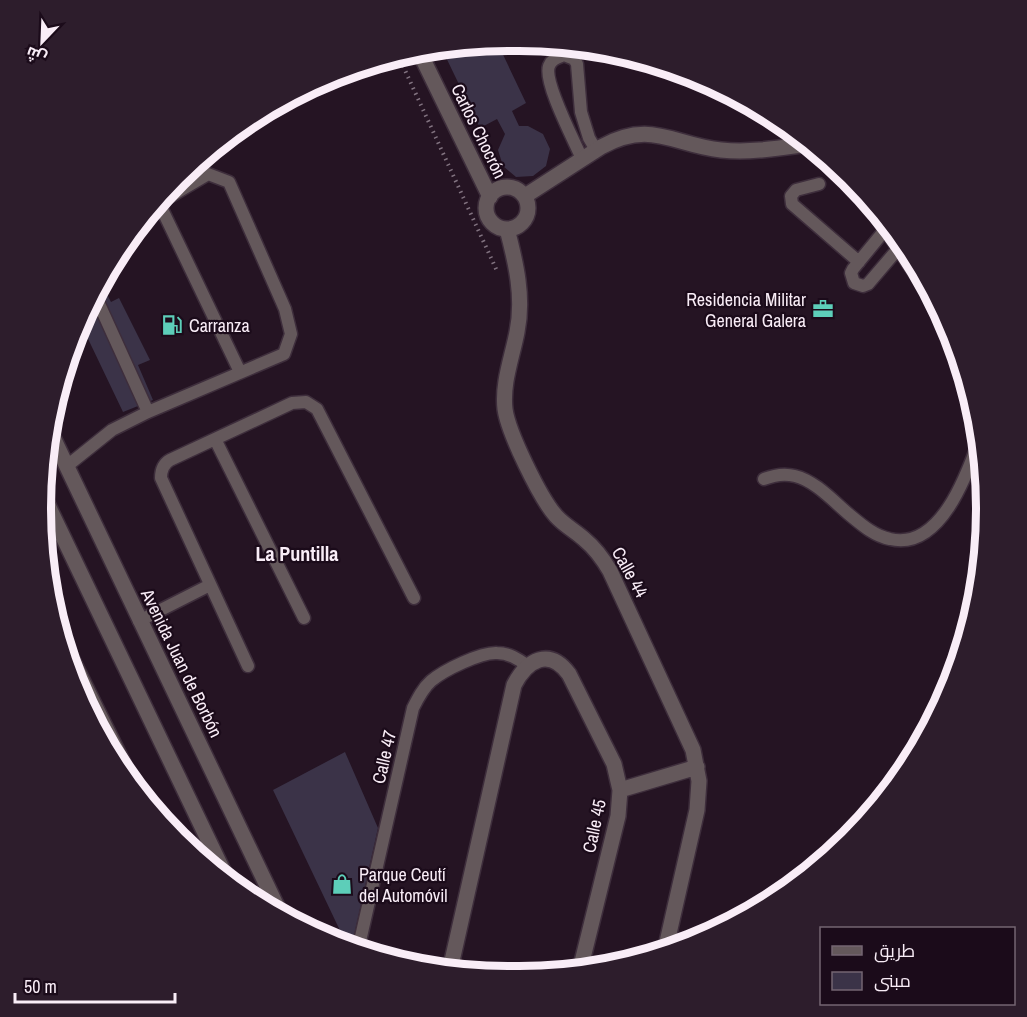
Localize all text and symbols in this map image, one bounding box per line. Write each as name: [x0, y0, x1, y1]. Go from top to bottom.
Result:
north arrow: [12, 12, 72, 72]
text: ش: [22, 42, 50, 70]
street label: Carlos Chocrón: [445, 79, 513, 183]
place label: Residencia Militar General Galera: [686, 287, 806, 333]
office icon: Residencia Militar General Galera: [811, 297, 835, 321]
fuel station icon: Carranza: [160, 313, 184, 337]
place label: Carranza: [189, 313, 250, 338]
district label: La Puntilla: [256, 540, 338, 567]
street label: Calle 44: [606, 542, 654, 602]
street label: Avenida Juan de Borbón: [135, 584, 229, 741]
street label: Calle 47: [366, 728, 402, 786]
street label: Calle 45: [576, 797, 612, 855]
place label: Parque Ceutí del Automóvil: [359, 862, 448, 908]
shop icon: Parque Ceutí del Automóvil: [330, 872, 354, 896]
legend: [820, 927, 1015, 1005]
text: طريق: [874, 938, 915, 963]
scale bar: [15, 966, 176, 1004]
text: مبنى: [874, 968, 911, 993]
text: 50 m: [24, 974, 57, 999]

